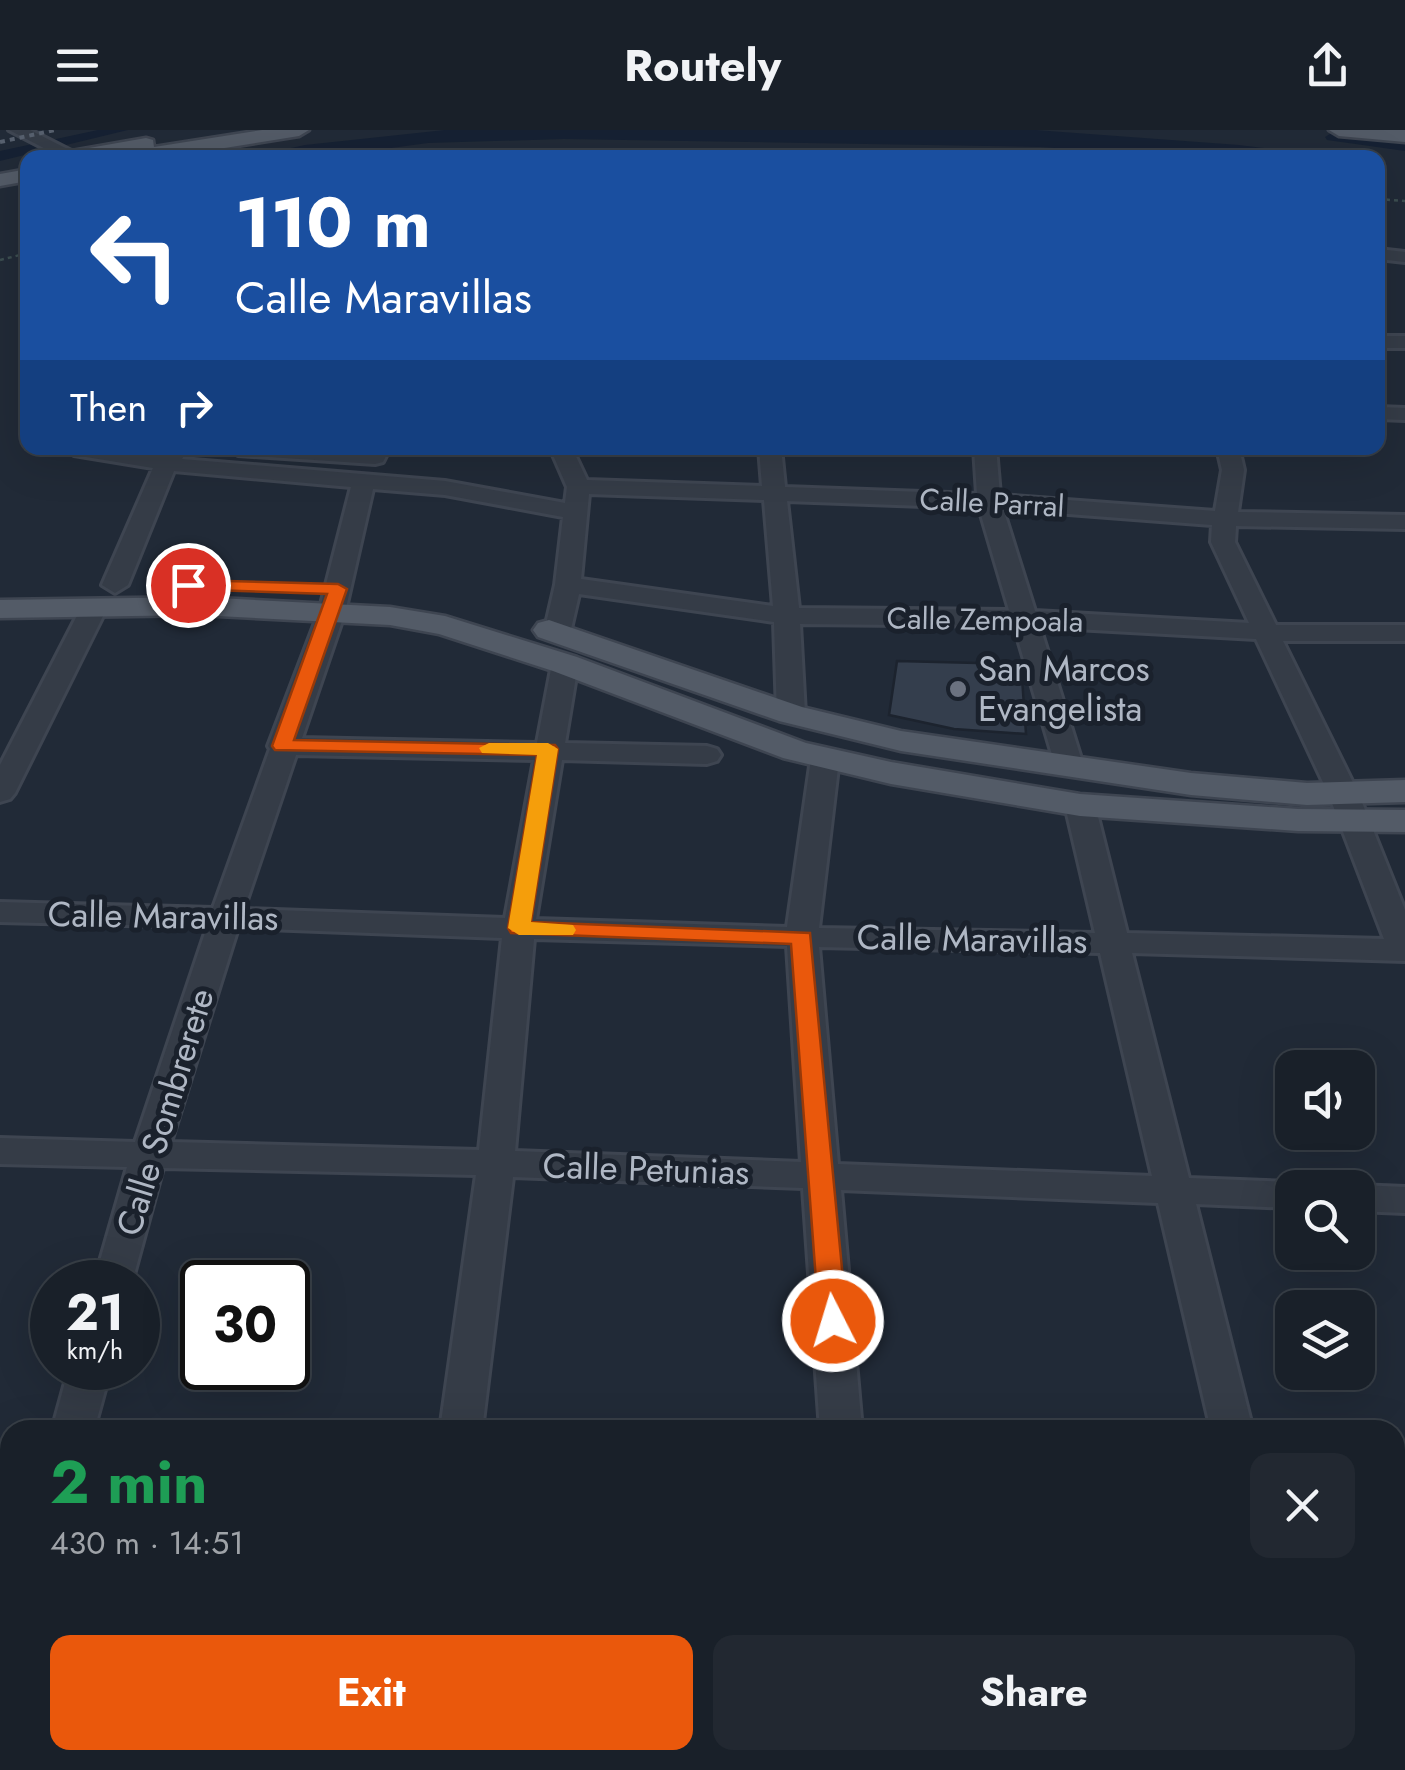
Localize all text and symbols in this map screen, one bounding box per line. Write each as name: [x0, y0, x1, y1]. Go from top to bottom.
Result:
text: Routely: [624, 33, 781, 98]
icon: menu: [50, 38, 105, 93]
icon: share: [1300, 38, 1355, 93]
text: 110 m: [235, 172, 431, 273]
icon: left: [70, 190, 200, 320]
text: Calle Maravillas: [235, 265, 532, 330]
text: Then: [70, 380, 147, 435]
icon: right: [167, 380, 222, 435]
street label: Calle Parral: [918, 477, 1066, 528]
pin: [146, 543, 231, 628]
icon: arrive: [161, 558, 216, 613]
street label: Calle Zempoala: [886, 596, 1084, 643]
place label: San Marcos Evangelista: [978, 644, 1150, 734]
marker: San Marcos Evangelista: [947, 678, 969, 700]
street label: Calle Maravillas: [47, 889, 279, 943]
street label: Calle Maravillas: [856, 912, 1088, 966]
street label: Calle Sombrerete: [104, 982, 226, 1242]
map controls: [1275, 1050, 1375, 1390]
button: sound: [1275, 1050, 1375, 1150]
street label: Calle Petunias: [542, 1140, 750, 1198]
button: search: [1275, 1170, 1375, 1270]
speed limit sign: 30: [180, 1260, 310, 1390]
position arrow: [781, 1269, 885, 1373]
text: 21: [66, 1276, 124, 1349]
button: layers: [1275, 1290, 1375, 1390]
text: km/h: [67, 1332, 123, 1368]
text: 2 min: [50, 1439, 208, 1526]
button: close: [1250, 1453, 1355, 1558]
text: 430 m · 14:51: [50, 1520, 244, 1566]
button: Exit: [50, 1635, 693, 1750]
button: Share: [713, 1635, 1355, 1750]

